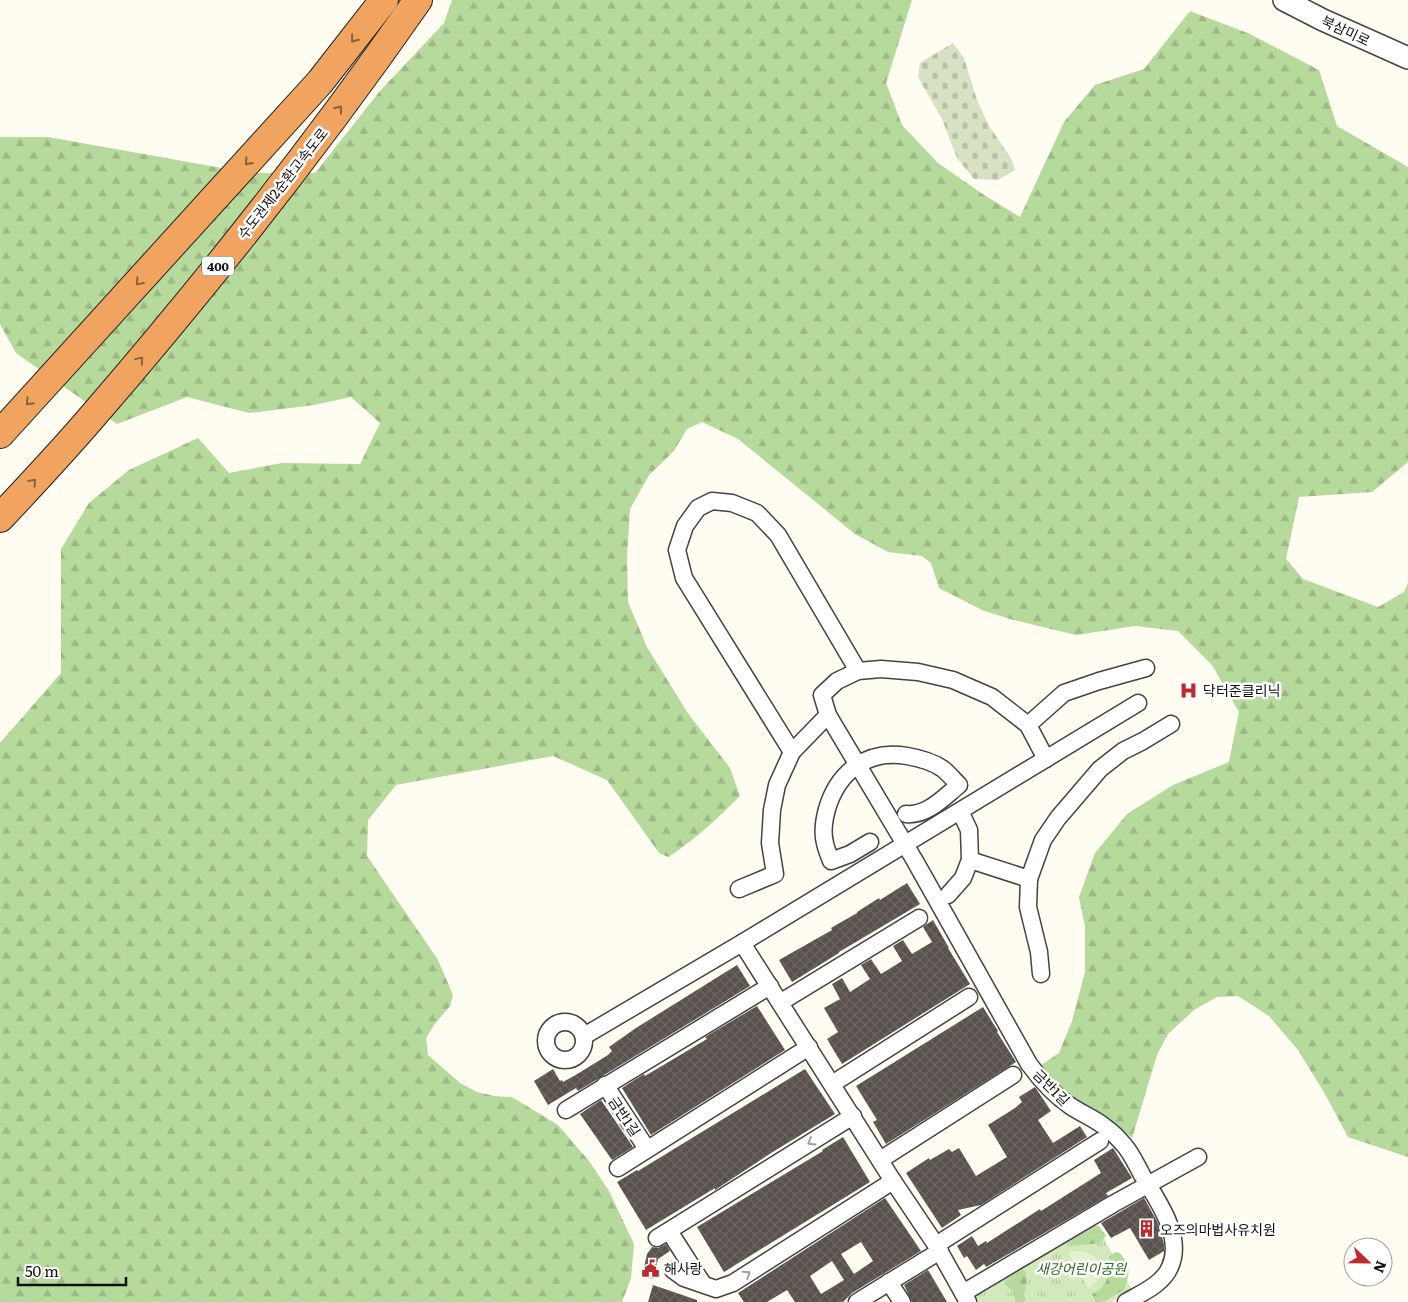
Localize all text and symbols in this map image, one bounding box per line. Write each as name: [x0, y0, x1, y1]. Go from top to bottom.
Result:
street label: 북삼미로: [1318, 10, 1374, 50]
one-way arrow: [351, 33, 360, 42]
one-way arrow: [333, 106, 342, 115]
street label: 수도권제2순환고속도로: [232, 123, 332, 243]
one-way arrow: [245, 156, 254, 165]
road number: 400: [202, 256, 234, 276]
one-way arrow: [136, 276, 145, 285]
one-way arrow: [134, 356, 143, 365]
one-way arrow: [26, 396, 35, 405]
one-way arrow: [27, 479, 36, 488]
hospital icon: 닥터준클리닉: [1179, 680, 1199, 700]
place label: 닥터준클리닉: [1203, 680, 1280, 700]
street label: 금반1길: [1029, 1064, 1075, 1110]
street label: 금반1길: [604, 1092, 646, 1140]
one-way arrow: [808, 1136, 817, 1145]
building icon: 오즈의마법사유치원: [1136, 1219, 1156, 1239]
place label: 오즈의마법사유치원: [1160, 1219, 1276, 1239]
north arrow: [1343, 1237, 1393, 1287]
scale bar: [18, 1254, 125, 1286]
public building icon: 해사랑: [640, 1258, 660, 1278]
place label: 해사랑: [664, 1258, 703, 1278]
park label: 새강어린이공원: [1036, 1258, 1127, 1278]
text: N: [1369, 1258, 1392, 1277]
text: 50 m: [25, 1259, 59, 1282]
one-way arrow: [742, 1271, 751, 1281]

